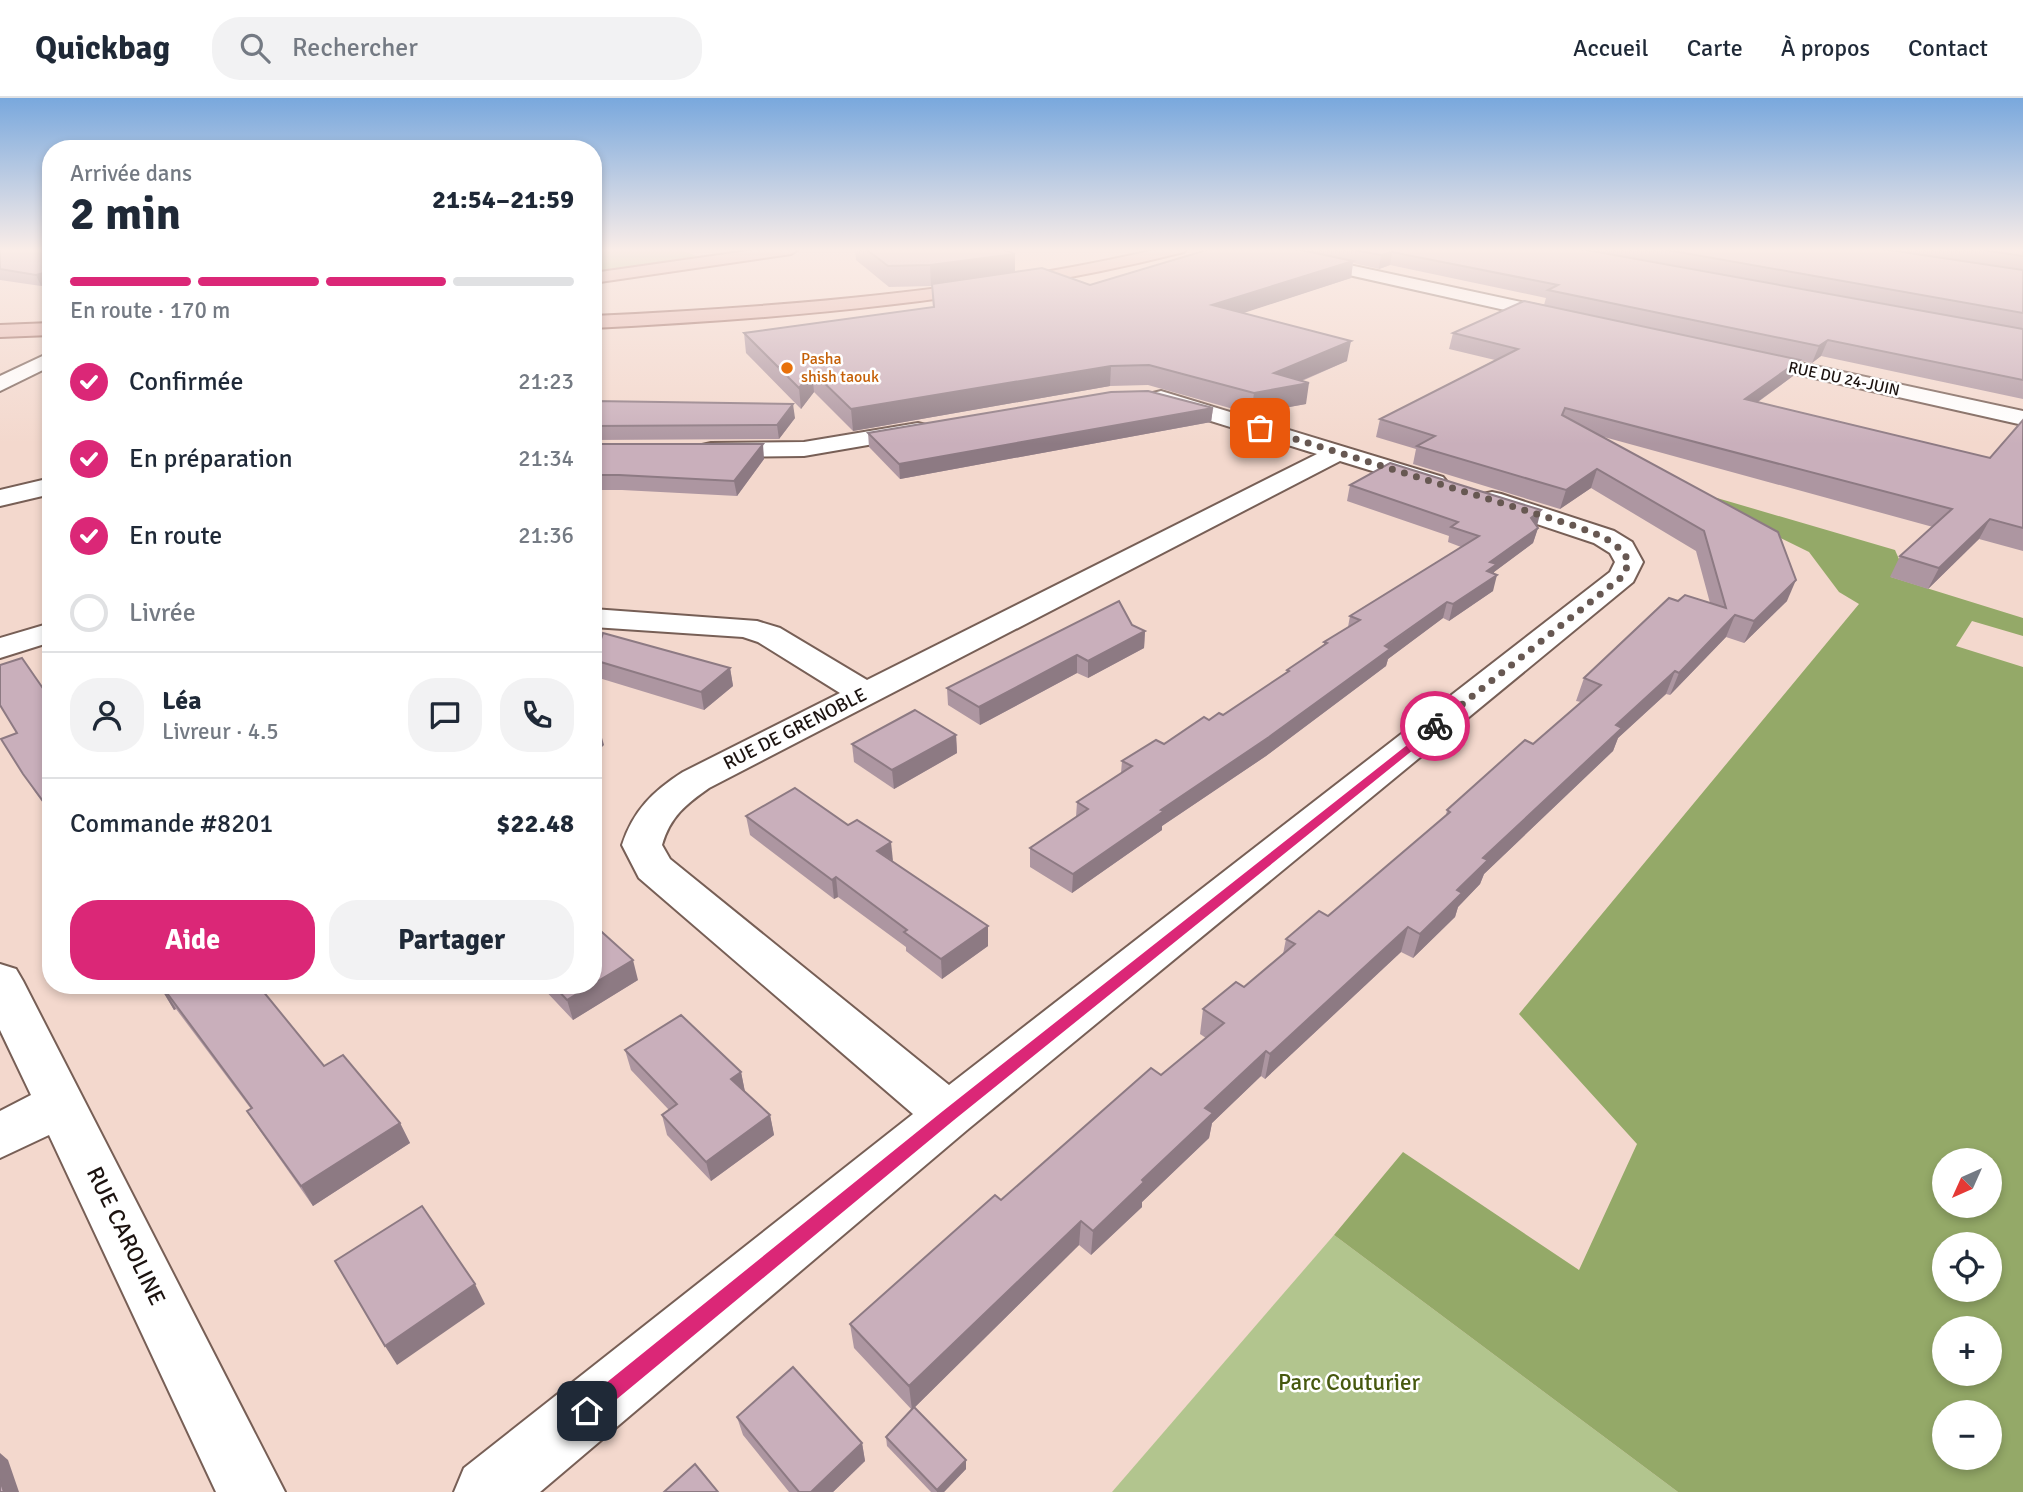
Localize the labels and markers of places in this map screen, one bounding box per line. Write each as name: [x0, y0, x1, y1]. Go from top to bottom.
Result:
place label: Pasha shish taouk: [801, 349, 879, 387]
marker: Pasha shish taouk: [779, 360, 795, 376]
pin: [1230, 398, 1290, 458]
pin: [557, 1381, 617, 1441]

